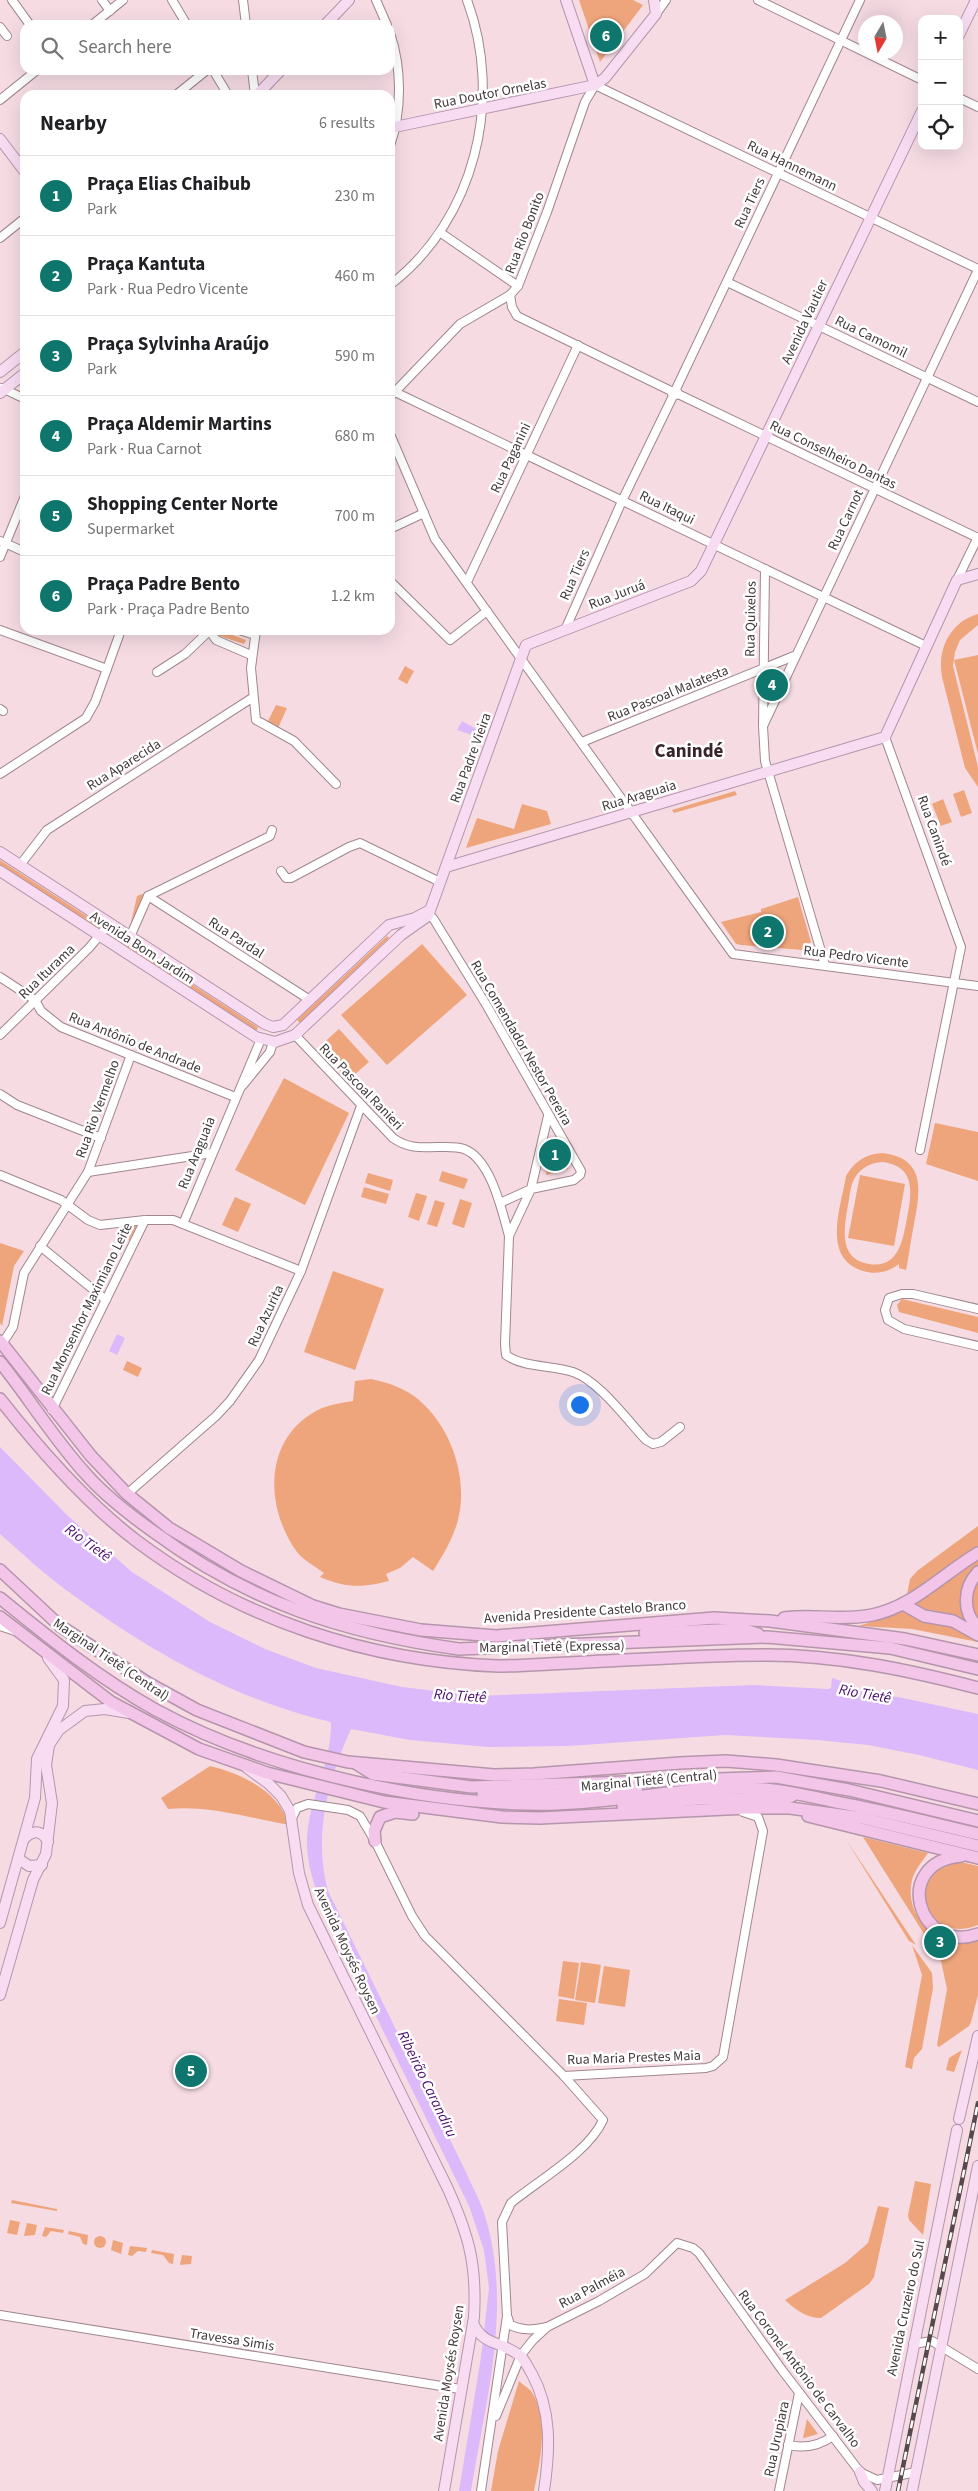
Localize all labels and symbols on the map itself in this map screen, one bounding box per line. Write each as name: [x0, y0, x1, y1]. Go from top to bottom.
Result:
north arrow: [858, 15, 903, 60]
pin: 6: [590, 17, 622, 55]
street label: Rua Doutor Ornelas: [432, 73, 548, 115]
street label: Rua Hannemann: [744, 136, 840, 196]
street label: Rua Tiers: [730, 174, 771, 232]
street label: Rua Rio Bonito: [500, 189, 550, 277]
street label: Avenida Vautier: [777, 276, 833, 368]
street label: Rua Camomil: [831, 311, 911, 363]
street label: Rua Conselheiro Dantas: [766, 416, 900, 494]
street label: Rua Paganini: [486, 419, 536, 497]
street label: Rua Itaqui: [636, 486, 698, 530]
street label: Rua Carnot: [823, 486, 869, 554]
street label: Rua Tiers: [555, 546, 595, 604]
street label: Rua Juruá: [586, 575, 648, 615]
street label: Rua Quixelos: [740, 581, 762, 657]
street label: Rua Pascoal Malatesta: [605, 661, 731, 727]
pin: 4: [756, 666, 788, 704]
street label: Rua Padre Vieira: [445, 710, 497, 806]
street label: Rua Aparecida: [83, 734, 165, 796]
district label: Canindé: [655, 738, 724, 765]
street label: Rua Araguaia: [599, 775, 679, 817]
street label: Rua Canindé: [912, 793, 956, 869]
street label: Avenida Bom Jardim: [86, 907, 198, 989]
street label: Rua Pardal: [204, 912, 268, 964]
pin: 2: [752, 913, 784, 951]
street label: Rua Iturama: [14, 940, 80, 1004]
street label: Rua Pedro Vicente: [802, 941, 910, 973]
street label: Rua Comendador Nestor Pereira: [465, 957, 577, 1129]
street label: Rua Antônio de Andrade: [66, 1007, 204, 1079]
street label: Rua Pascoal Ranieri: [314, 1039, 408, 1135]
street label: Rua Rio Vermelho: [71, 1057, 125, 1161]
street label: Rua Araguaia: [173, 1114, 221, 1192]
pin: 1: [539, 1136, 571, 1174]
street label: Rua Monsenhor Maximiano Leite: [36, 1219, 138, 1399]
street label: Rua Azurita: [243, 1282, 289, 1350]
your location: [567, 1392, 593, 1418]
water label: Rio Tietê: [61, 1519, 116, 1567]
street label: Avenida Presidente Castelo Branco: [483, 1595, 687, 1629]
street label: Marginal Tietê (Central): [49, 1614, 173, 1706]
street label: Marginal Tietê (Expressa): [479, 1636, 625, 1658]
water label: Rio Tietê: [837, 1679, 894, 1709]
water label: Rio Tietê: [433, 1684, 488, 1708]
street label: Marginal Tietê (Central): [580, 1765, 718, 1797]
street label: Avenida Moysés Roysen: [309, 1884, 385, 2018]
pin: 3: [924, 1923, 956, 1961]
water label: Ribeirão Carandiru: [392, 2027, 462, 2141]
street label: Rua Maria Prestes Maia: [567, 2046, 701, 2070]
pin: 5: [175, 2052, 207, 2090]
street label: Avenida Cruzeiro do Sul: [882, 2238, 930, 2378]
street label: Rua Palméia: [555, 2262, 629, 2314]
street label: Rua Coronel Antônio de Carvalho: [733, 2286, 865, 2452]
street label: Avenida Moysés Roysen: [428, 2303, 470, 2443]
street label: Travessa Simis: [188, 2323, 276, 2357]
street label: Rua Urupiara: [759, 2399, 795, 2479]

